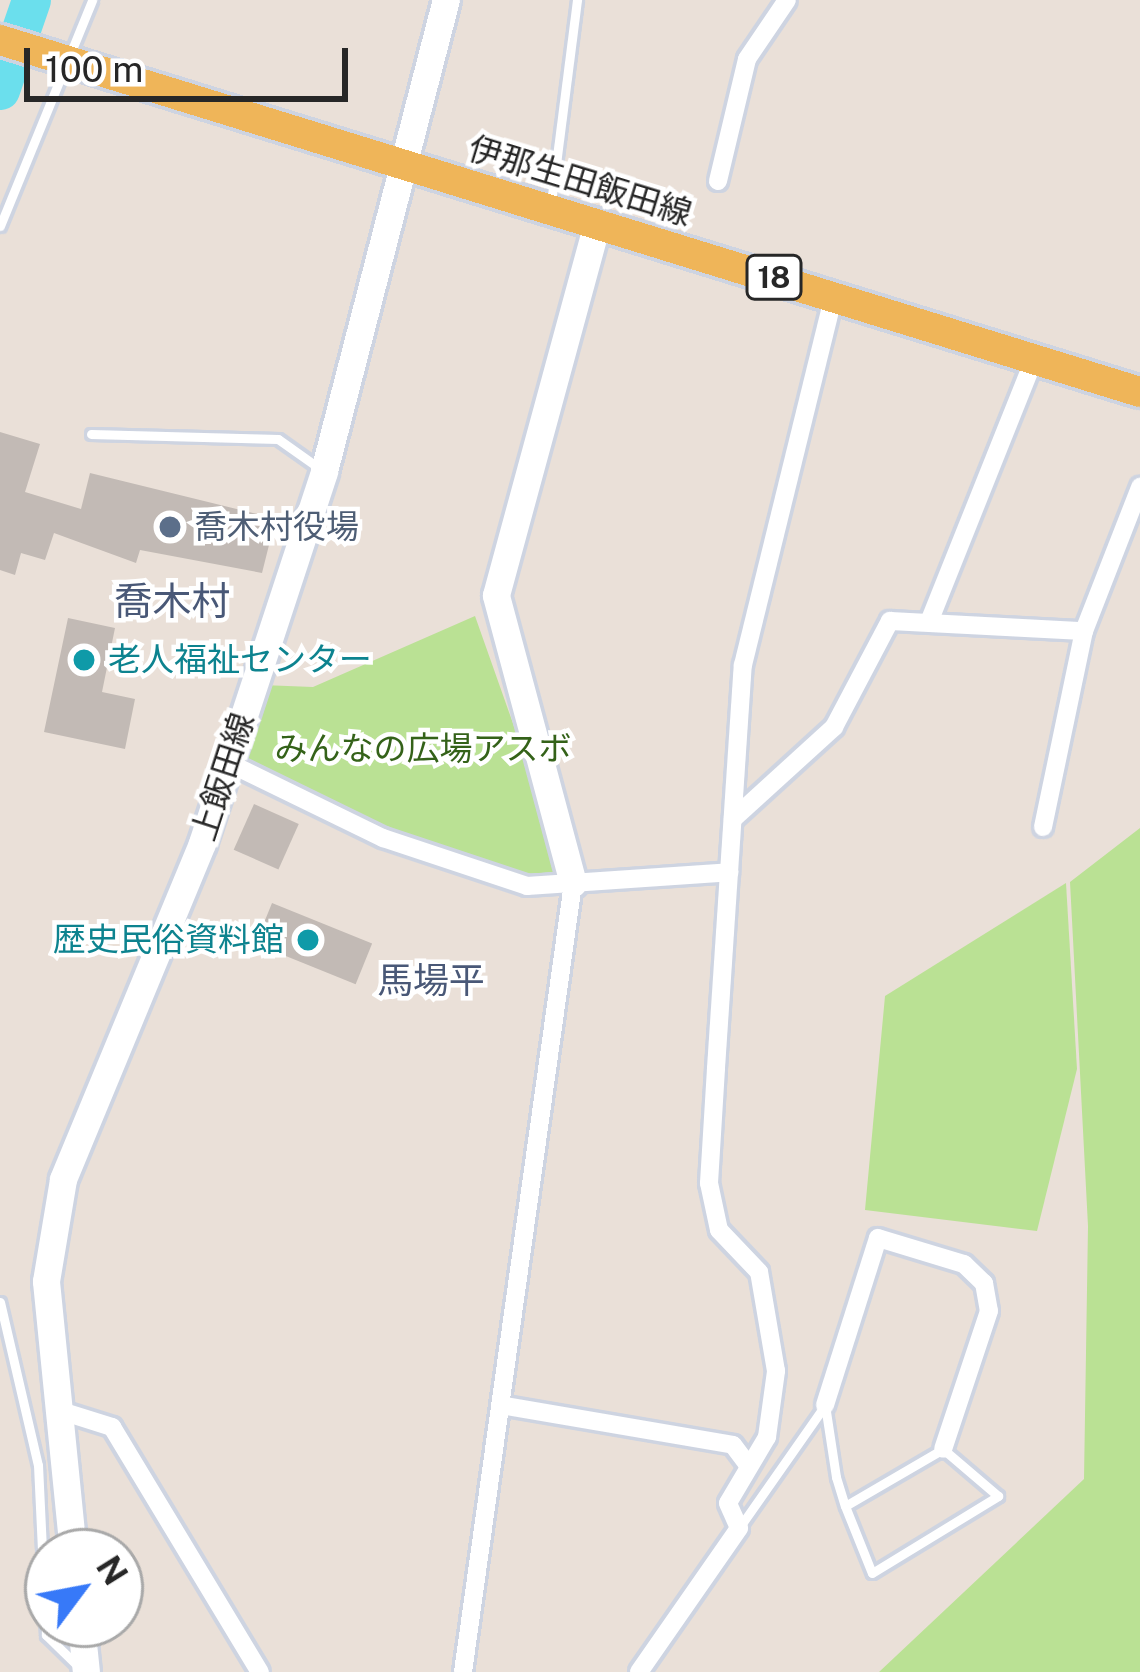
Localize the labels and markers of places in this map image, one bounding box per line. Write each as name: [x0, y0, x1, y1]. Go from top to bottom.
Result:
place label: 喬木村役場: [194, 507, 359, 547]
marker: 喬木村役場: [157, 514, 183, 540]
place label: 老人福祉センター: [108, 640, 372, 680]
marker: 老人福祉センター: [71, 647, 97, 673]
place label: 歴史民俗資料館: [53, 920, 284, 960]
marker: 歴史民俗資料館: [295, 927, 321, 953]

